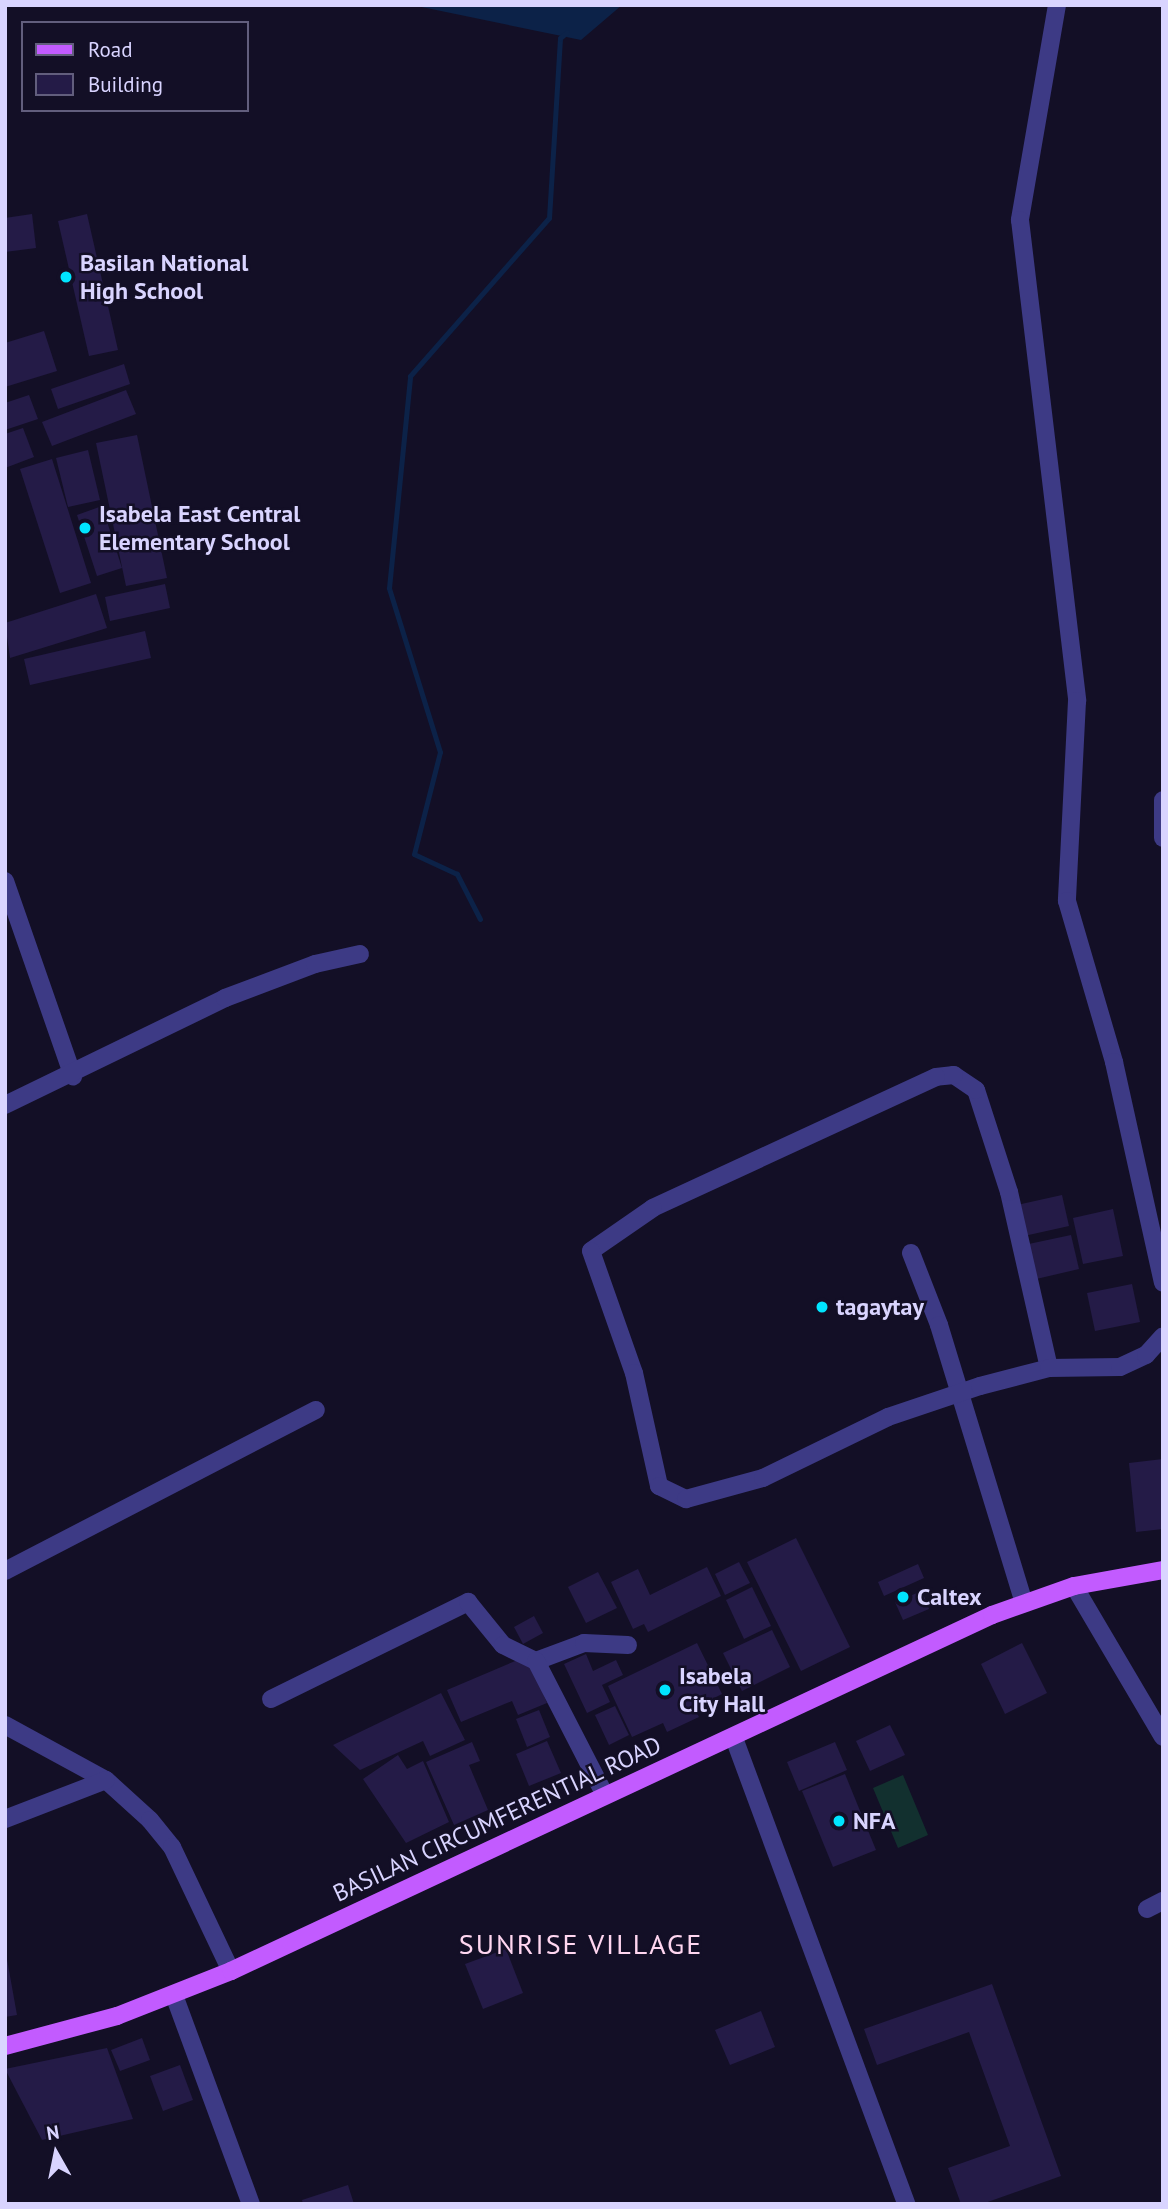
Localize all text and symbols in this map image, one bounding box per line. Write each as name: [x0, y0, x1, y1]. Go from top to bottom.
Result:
legend: [21, 21, 248, 112]
text: Road: [88, 36, 132, 63]
text: Building: [88, 71, 163, 98]
place label: Basilan National High School: [80, 249, 248, 305]
marker: Basilan National High School: [58, 269, 74, 285]
place label: Isabela East Central Elementary School: [99, 500, 301, 556]
marker: Isabela East Central Elementary School: [77, 520, 93, 536]
place label: tagaytay: [836, 1293, 924, 1321]
marker: tagaytay: [814, 1299, 830, 1315]
place label: Caltex: [917, 1583, 982, 1611]
marker: Caltex: [895, 1589, 911, 1605]
place label: Isabela City Hall: [679, 1662, 766, 1718]
marker: Isabela City Hall: [657, 1682, 673, 1698]
street label: BASILAN CIRCUMFERENTIAL ROAD: [328, 1730, 666, 1908]
place label: NFA: [853, 1807, 895, 1835]
marker: NFA: [831, 1813, 847, 1829]
district label: SUNRISE VILLAGE: [460, 1927, 702, 1961]
north arrow: [21, 2118, 91, 2188]
text: N: [45, 2119, 61, 2145]

